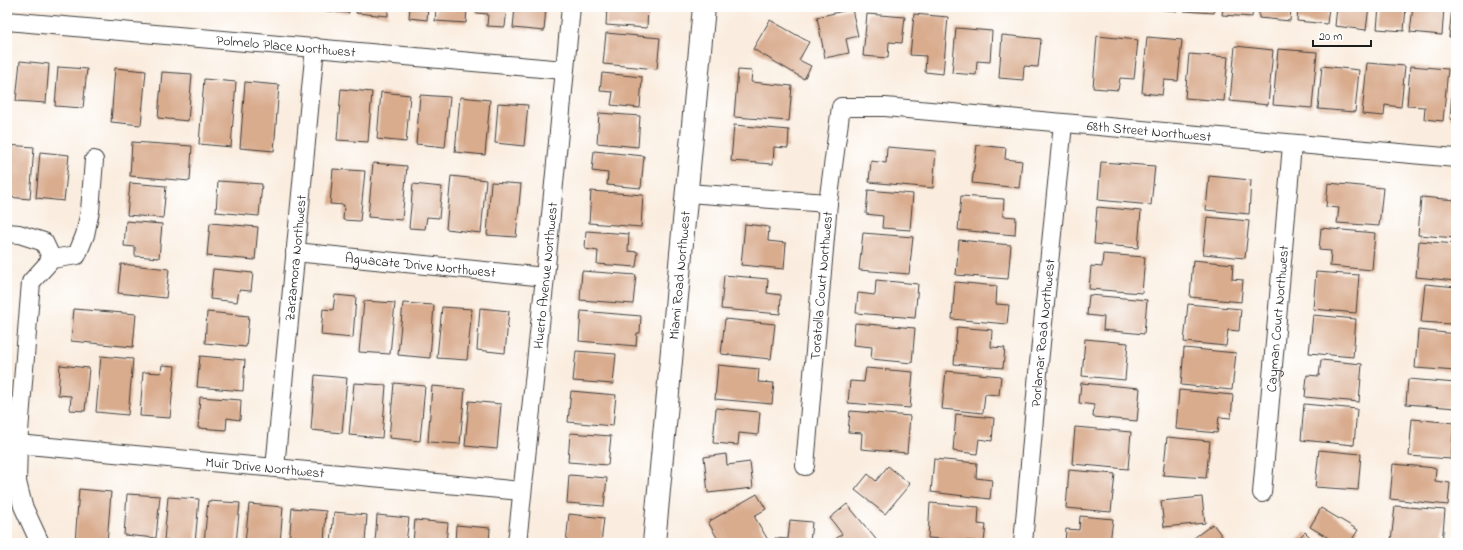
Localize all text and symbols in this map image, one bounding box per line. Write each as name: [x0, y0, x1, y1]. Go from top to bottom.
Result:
scale bar: [1313, 22, 1371, 48]
text: 20 m: [1319, 28, 1342, 46]
street label: Polmelo Place Northwest: [215, 30, 357, 64]
street label: 68th Street Northwest: [1086, 116, 1212, 148]
street label: Zarzamora Northwest: [280, 194, 313, 322]
street label: Huerto Avenue Northwest: [528, 201, 564, 350]
street label: Miami Road Northwest: [664, 210, 697, 341]
street label: Toratolla Court Northwest: [805, 210, 839, 361]
street label: Cayman Court Northwest: [1262, 244, 1295, 393]
street label: Aguacate Drive Northwest: [344, 248, 497, 284]
street label: Porlamar Road Northwest: [1026, 258, 1061, 408]
street label: Muir Drive Northwest: [204, 453, 325, 485]

